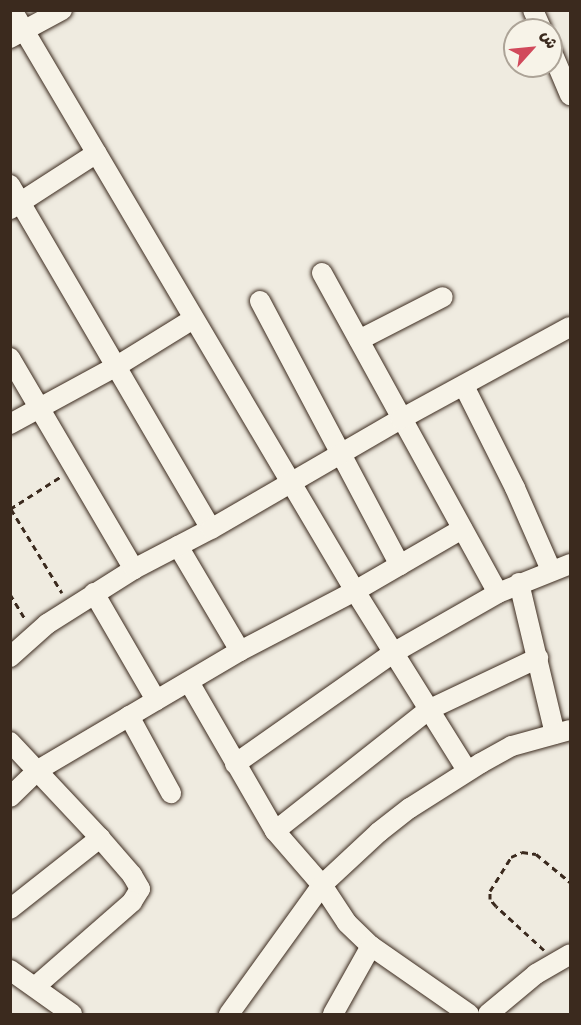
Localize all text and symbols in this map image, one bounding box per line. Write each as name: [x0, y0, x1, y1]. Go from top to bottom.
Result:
north arrow: [503, 18, 563, 78]
text: ش: [533, 27, 562, 54]

